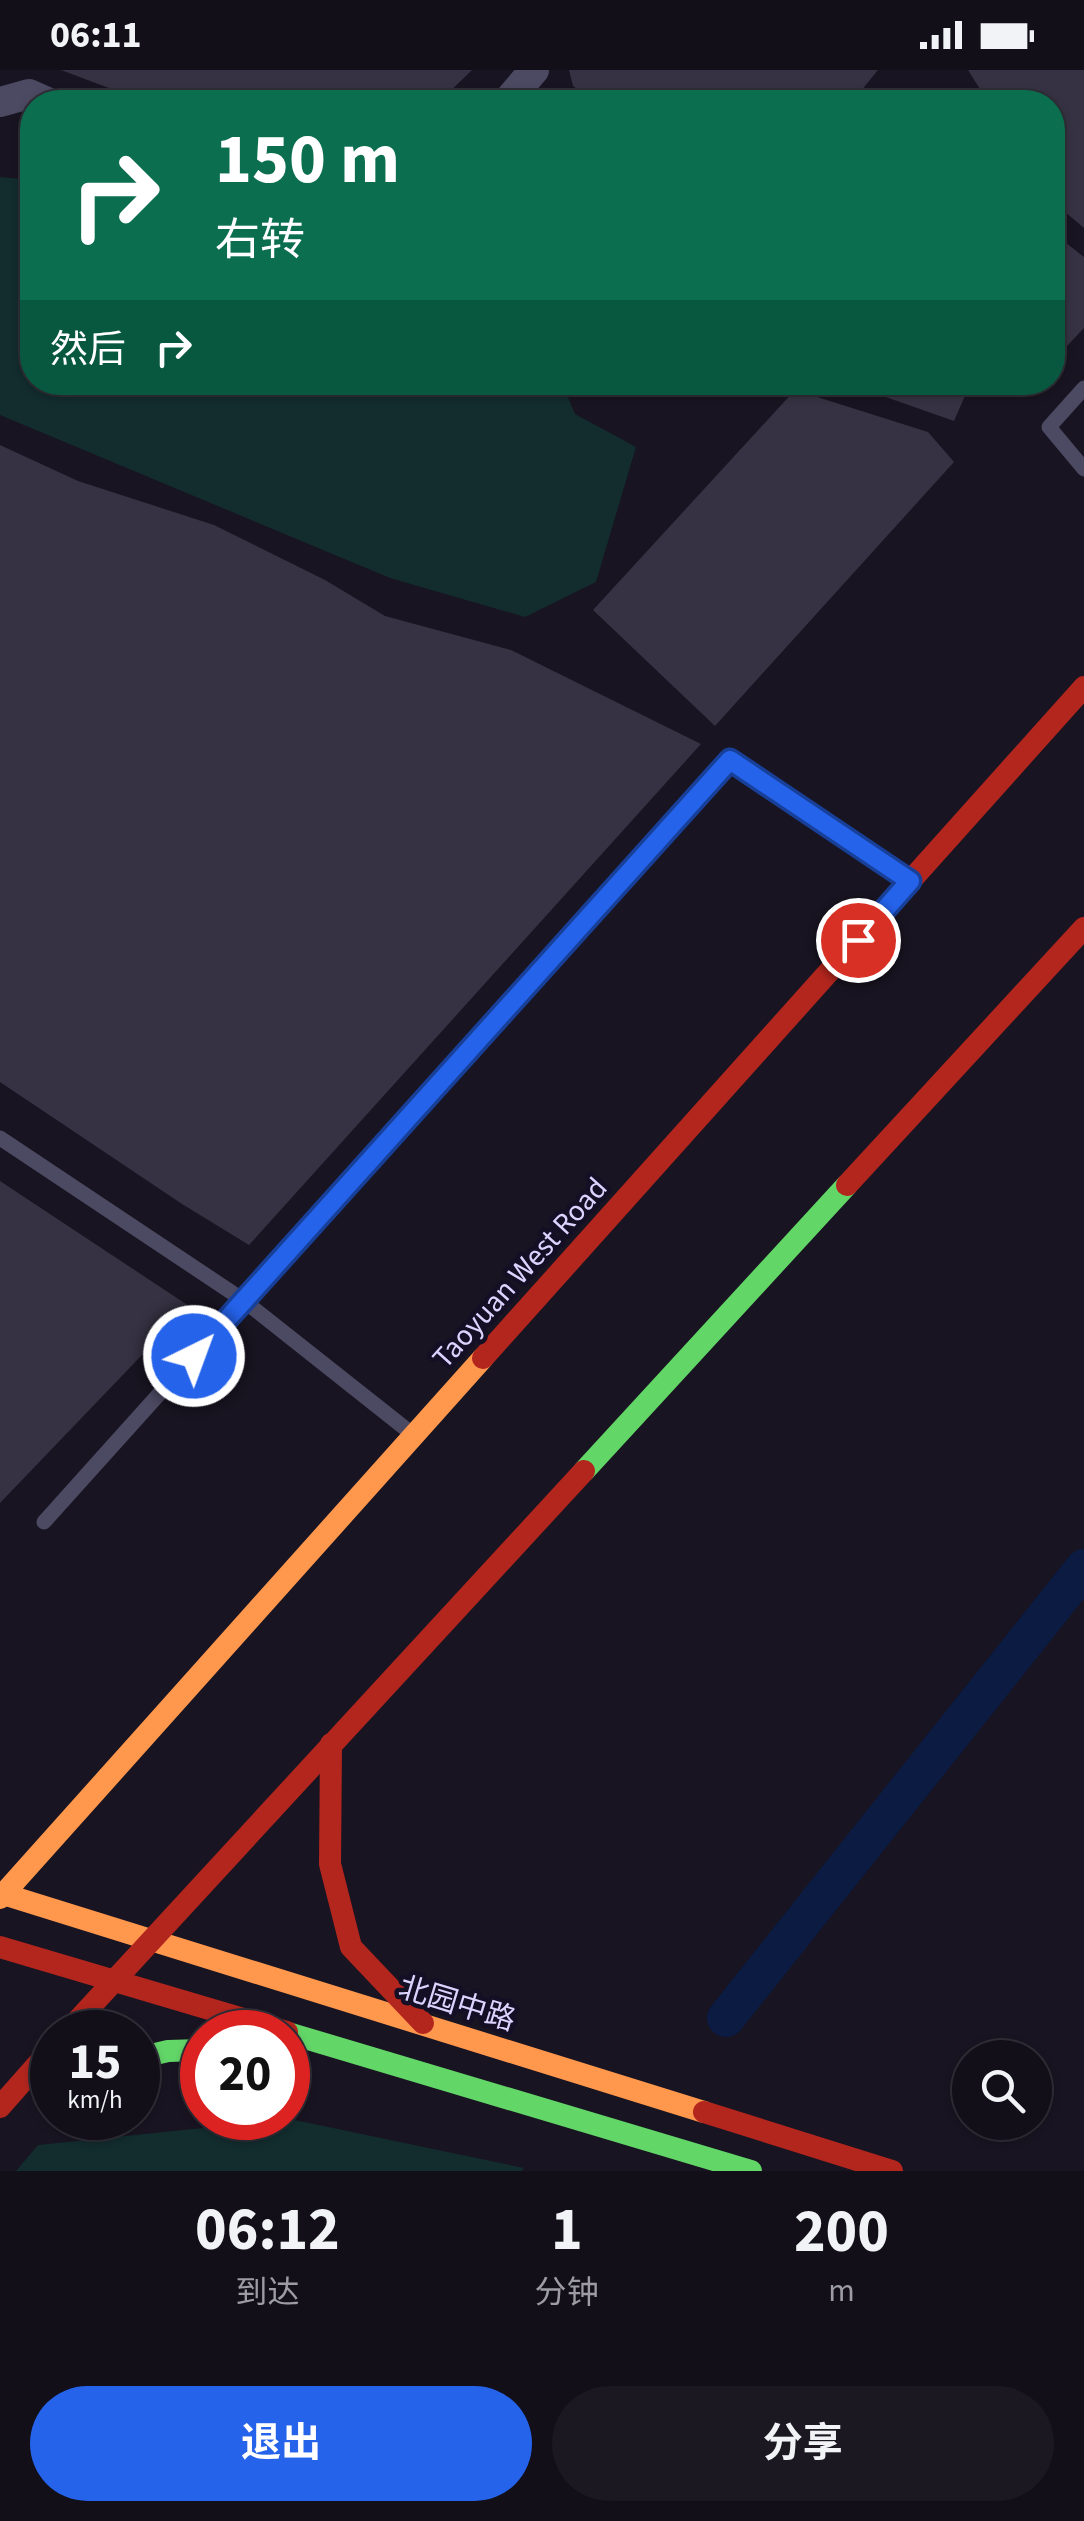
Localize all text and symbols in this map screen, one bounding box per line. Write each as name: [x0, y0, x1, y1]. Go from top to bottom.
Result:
text: 06:11: [50, 8, 142, 62]
text: 150 m: [215, 110, 400, 210]
icon: right: [50, 130, 180, 260]
text: 右转: [215, 209, 305, 273]
icon: right: [146, 320, 201, 375]
text: 然后: [50, 323, 126, 377]
pin: [816, 898, 901, 983]
icon: arrive: [831, 913, 886, 968]
street label: Taoyuan West Road: [422, 1168, 618, 1378]
position arrow: [142, 1304, 246, 1408]
street label: 北园中路: [393, 1966, 521, 2042]
speed limit sign: 20: [180, 2010, 310, 2140]
text: 15: [69, 2027, 121, 2098]
map controls: [952, 2040, 1052, 2140]
button: search: [952, 2040, 1052, 2140]
text: km/h: [67, 2082, 123, 2118]
text: 06:12: [195, 2188, 340, 2273]
text: 1: [551, 2188, 583, 2273]
text: 200: [794, 2190, 889, 2275]
text: m: [828, 2268, 855, 2314]
text: 到达: [235, 2270, 299, 2316]
text: 分钟: [535, 2270, 599, 2316]
button: 退出: [30, 2386, 532, 2501]
button: 分享: [552, 2386, 1054, 2501]

